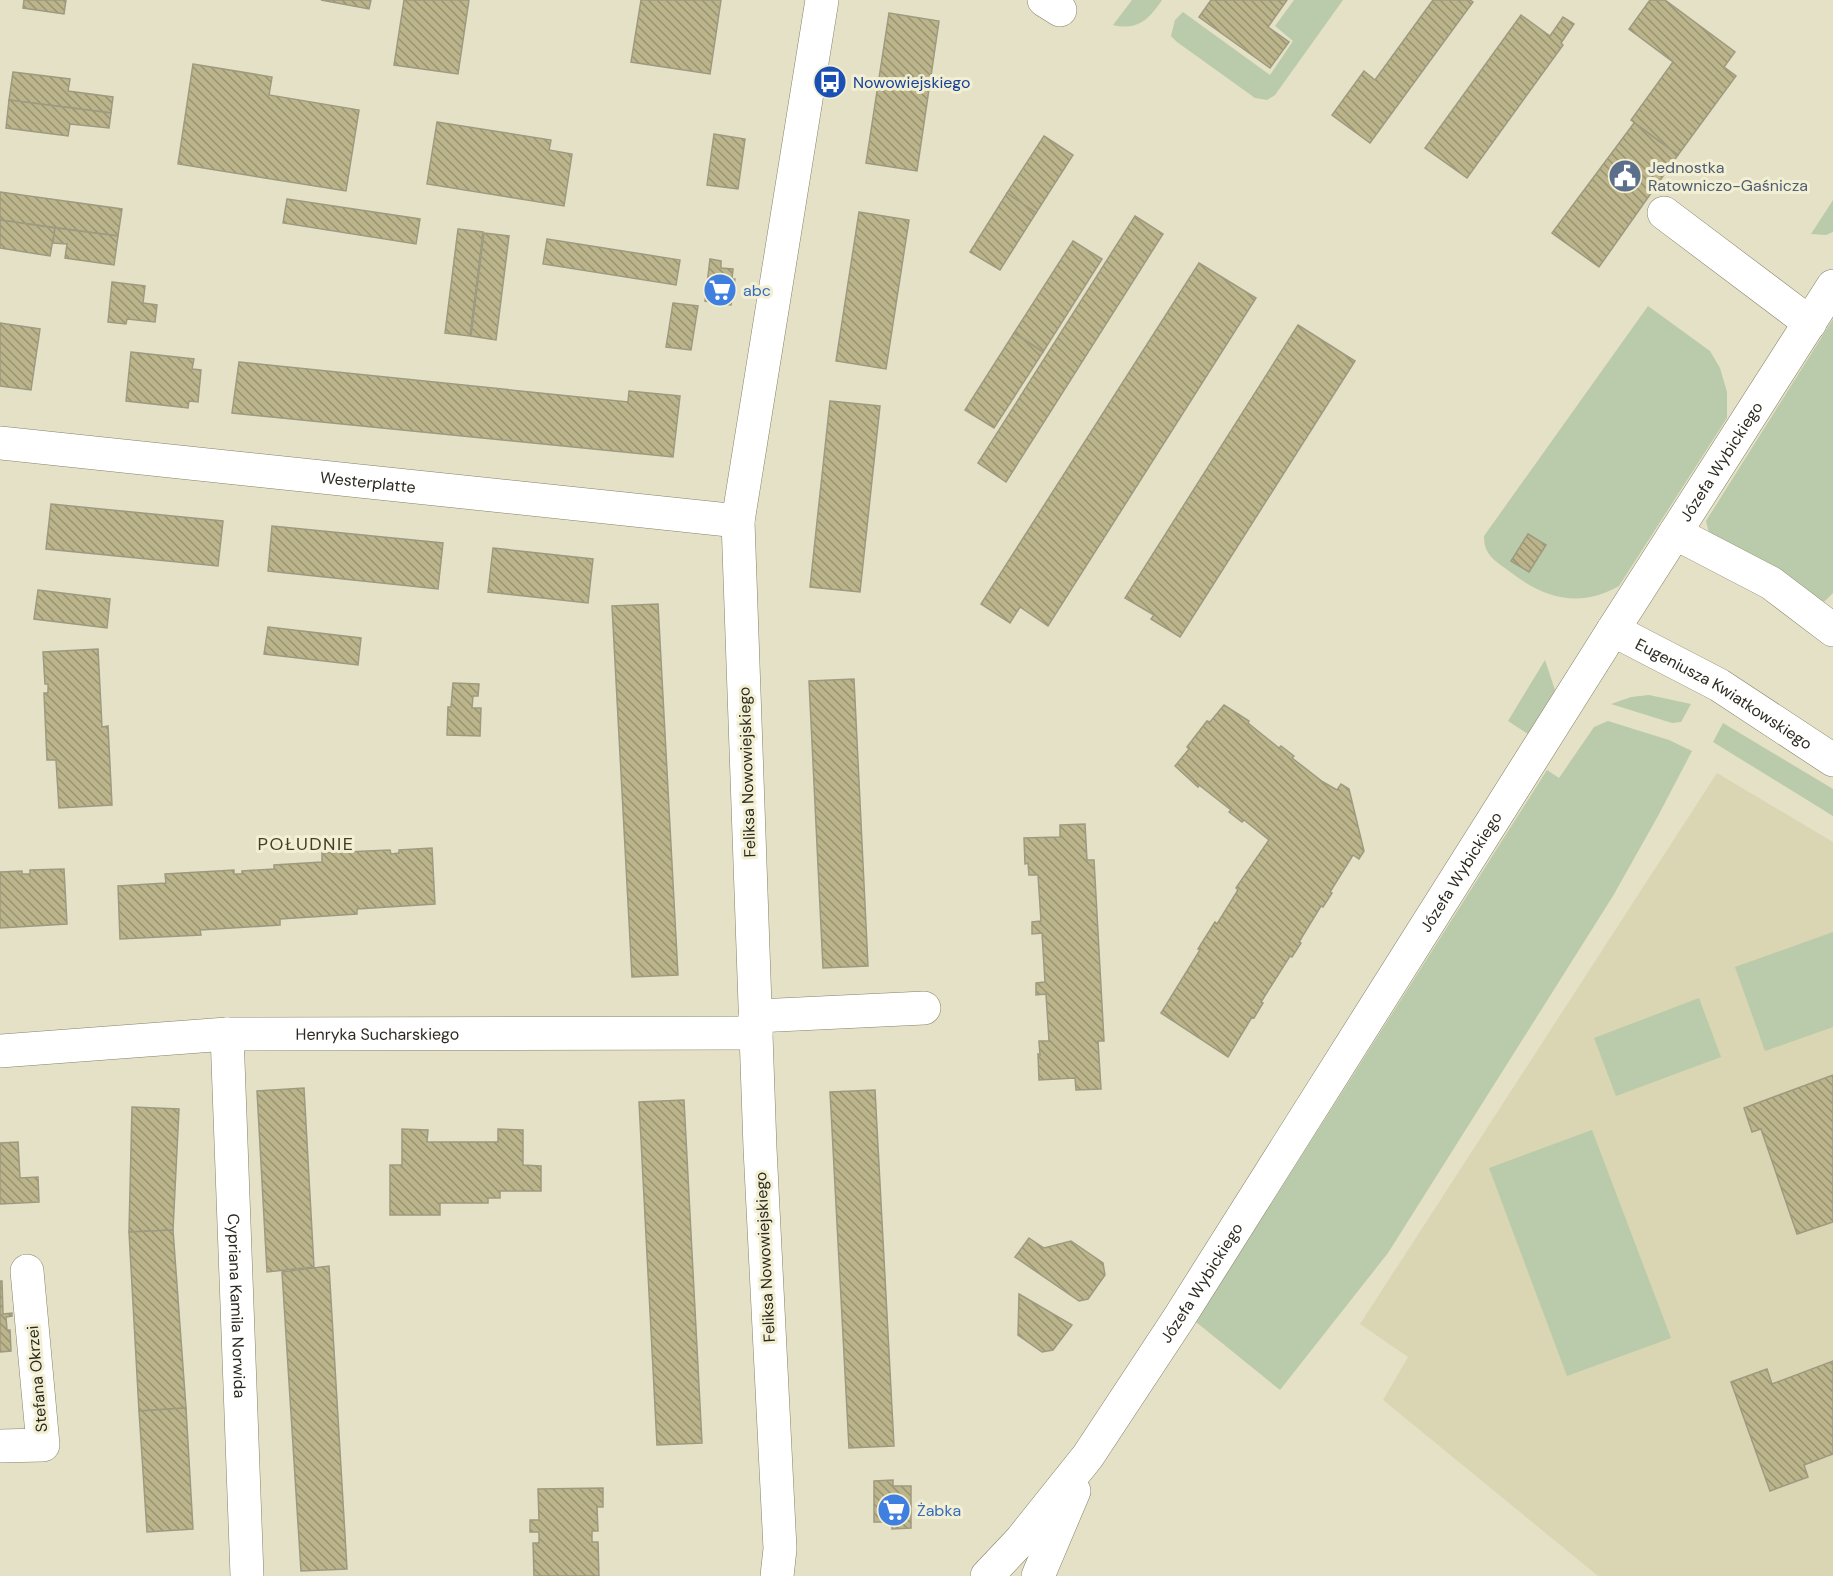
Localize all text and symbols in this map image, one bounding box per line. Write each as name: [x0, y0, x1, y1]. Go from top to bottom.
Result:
bus stop icon: Nowowiejskiego: [812, 64, 848, 100]
place label: Nowowiejskiego: [853, 72, 970, 93]
place label: Jednostka Ratowniczo-Gaśnicza: [1648, 157, 1808, 196]
public building icon: Jednostka Ratowniczo-Gaśnicza: [1607, 158, 1643, 194]
supermarket icon: abc: [702, 272, 738, 308]
place label: abc: [743, 280, 771, 301]
street label: Józefa Wybickiego: [1675, 397, 1767, 525]
street label: Westerplatte: [319, 466, 417, 497]
street label: Eugeniusza Kwiatkowskiego: [1632, 633, 1816, 754]
street label: Feliksa Nowowiejskiego: [734, 686, 760, 858]
street label: Józefa Wybickiego: [1415, 807, 1506, 936]
district label: POŁUDNIE: [258, 832, 354, 856]
street label: Henryka Sucharskiego: [296, 1023, 459, 1044]
street label: Feliksa Nowowiejskiego: [750, 1171, 780, 1343]
street label: Cypriana Kamila Norwida: [223, 1213, 251, 1399]
street label: Józefa Wybickiego: [1155, 1218, 1247, 1347]
street label: Stefana Okrzei: [22, 1325, 52, 1433]
supermarket icon: Żabka: [876, 1492, 912, 1528]
place label: Żabka: [917, 1500, 961, 1521]

